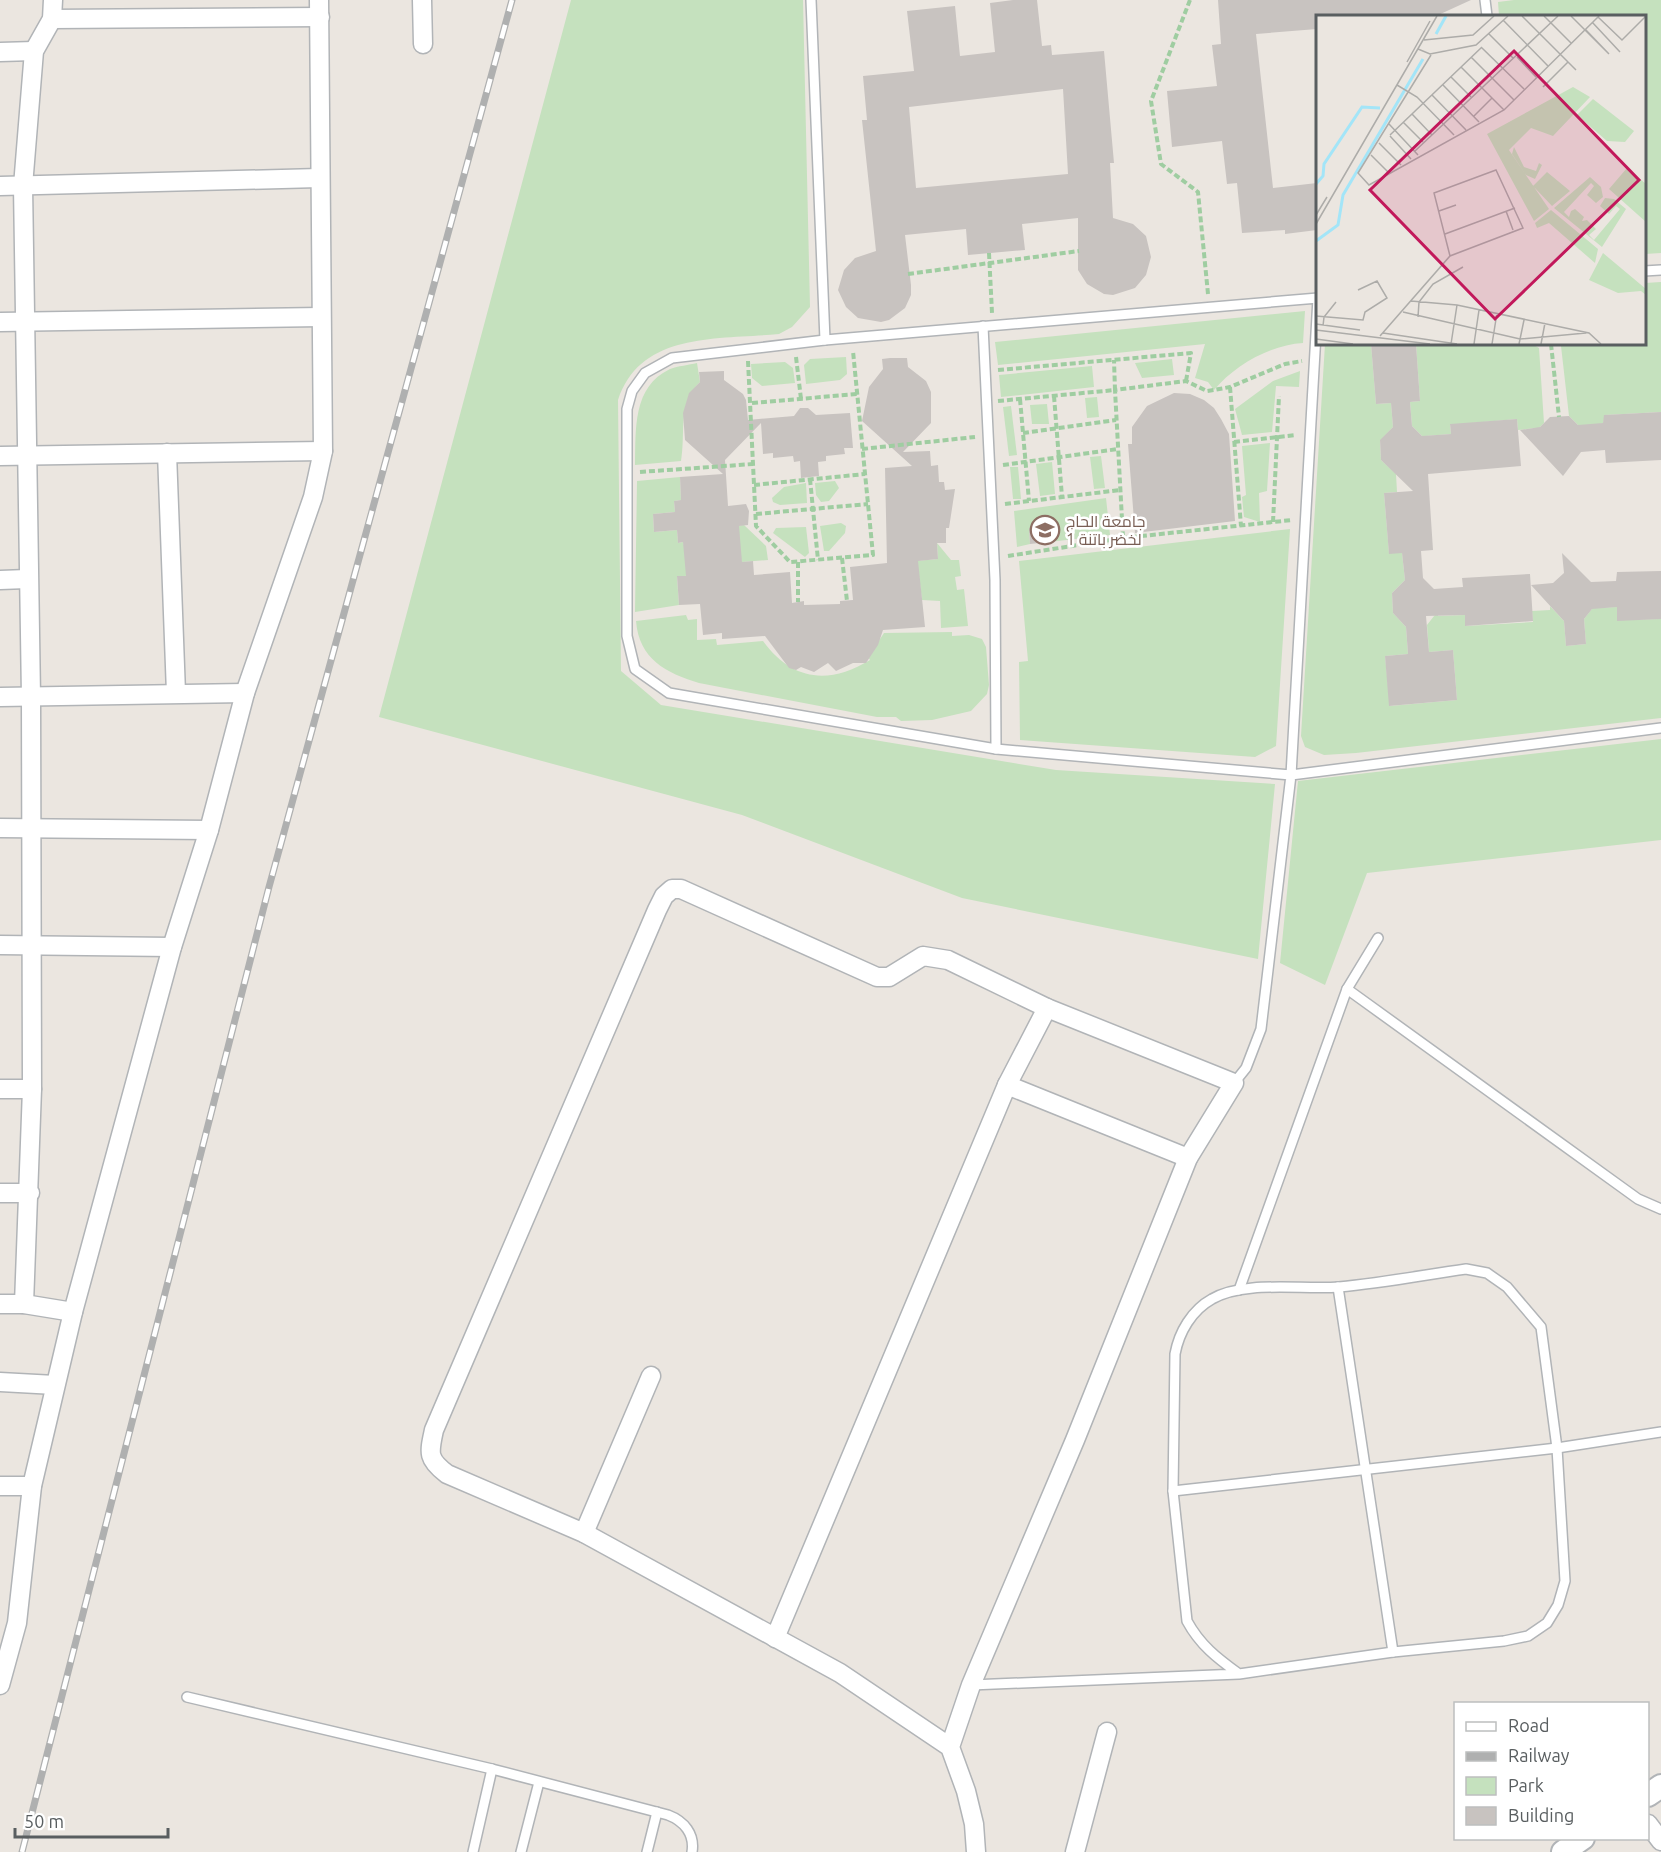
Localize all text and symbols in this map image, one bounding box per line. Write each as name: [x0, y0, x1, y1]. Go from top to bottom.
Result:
inset map: [1316, 15, 1646, 345]
place label: جامعة الحاج لخضر باتنة 1: [1066, 512, 1145, 549]
school or university icon: جامعة الحاج لخضر باتنة 1: [1029, 514, 1061, 546]
legend: [1454, 1702, 1649, 1840]
text: Road: [1508, 1715, 1550, 1735]
text: Railway: [1508, 1745, 1570, 1765]
text: Park: [1508, 1775, 1544, 1795]
scale bar: [15, 1801, 168, 1839]
text: Building: [1508, 1805, 1574, 1825]
text: 50 m: [24, 1811, 64, 1831]

